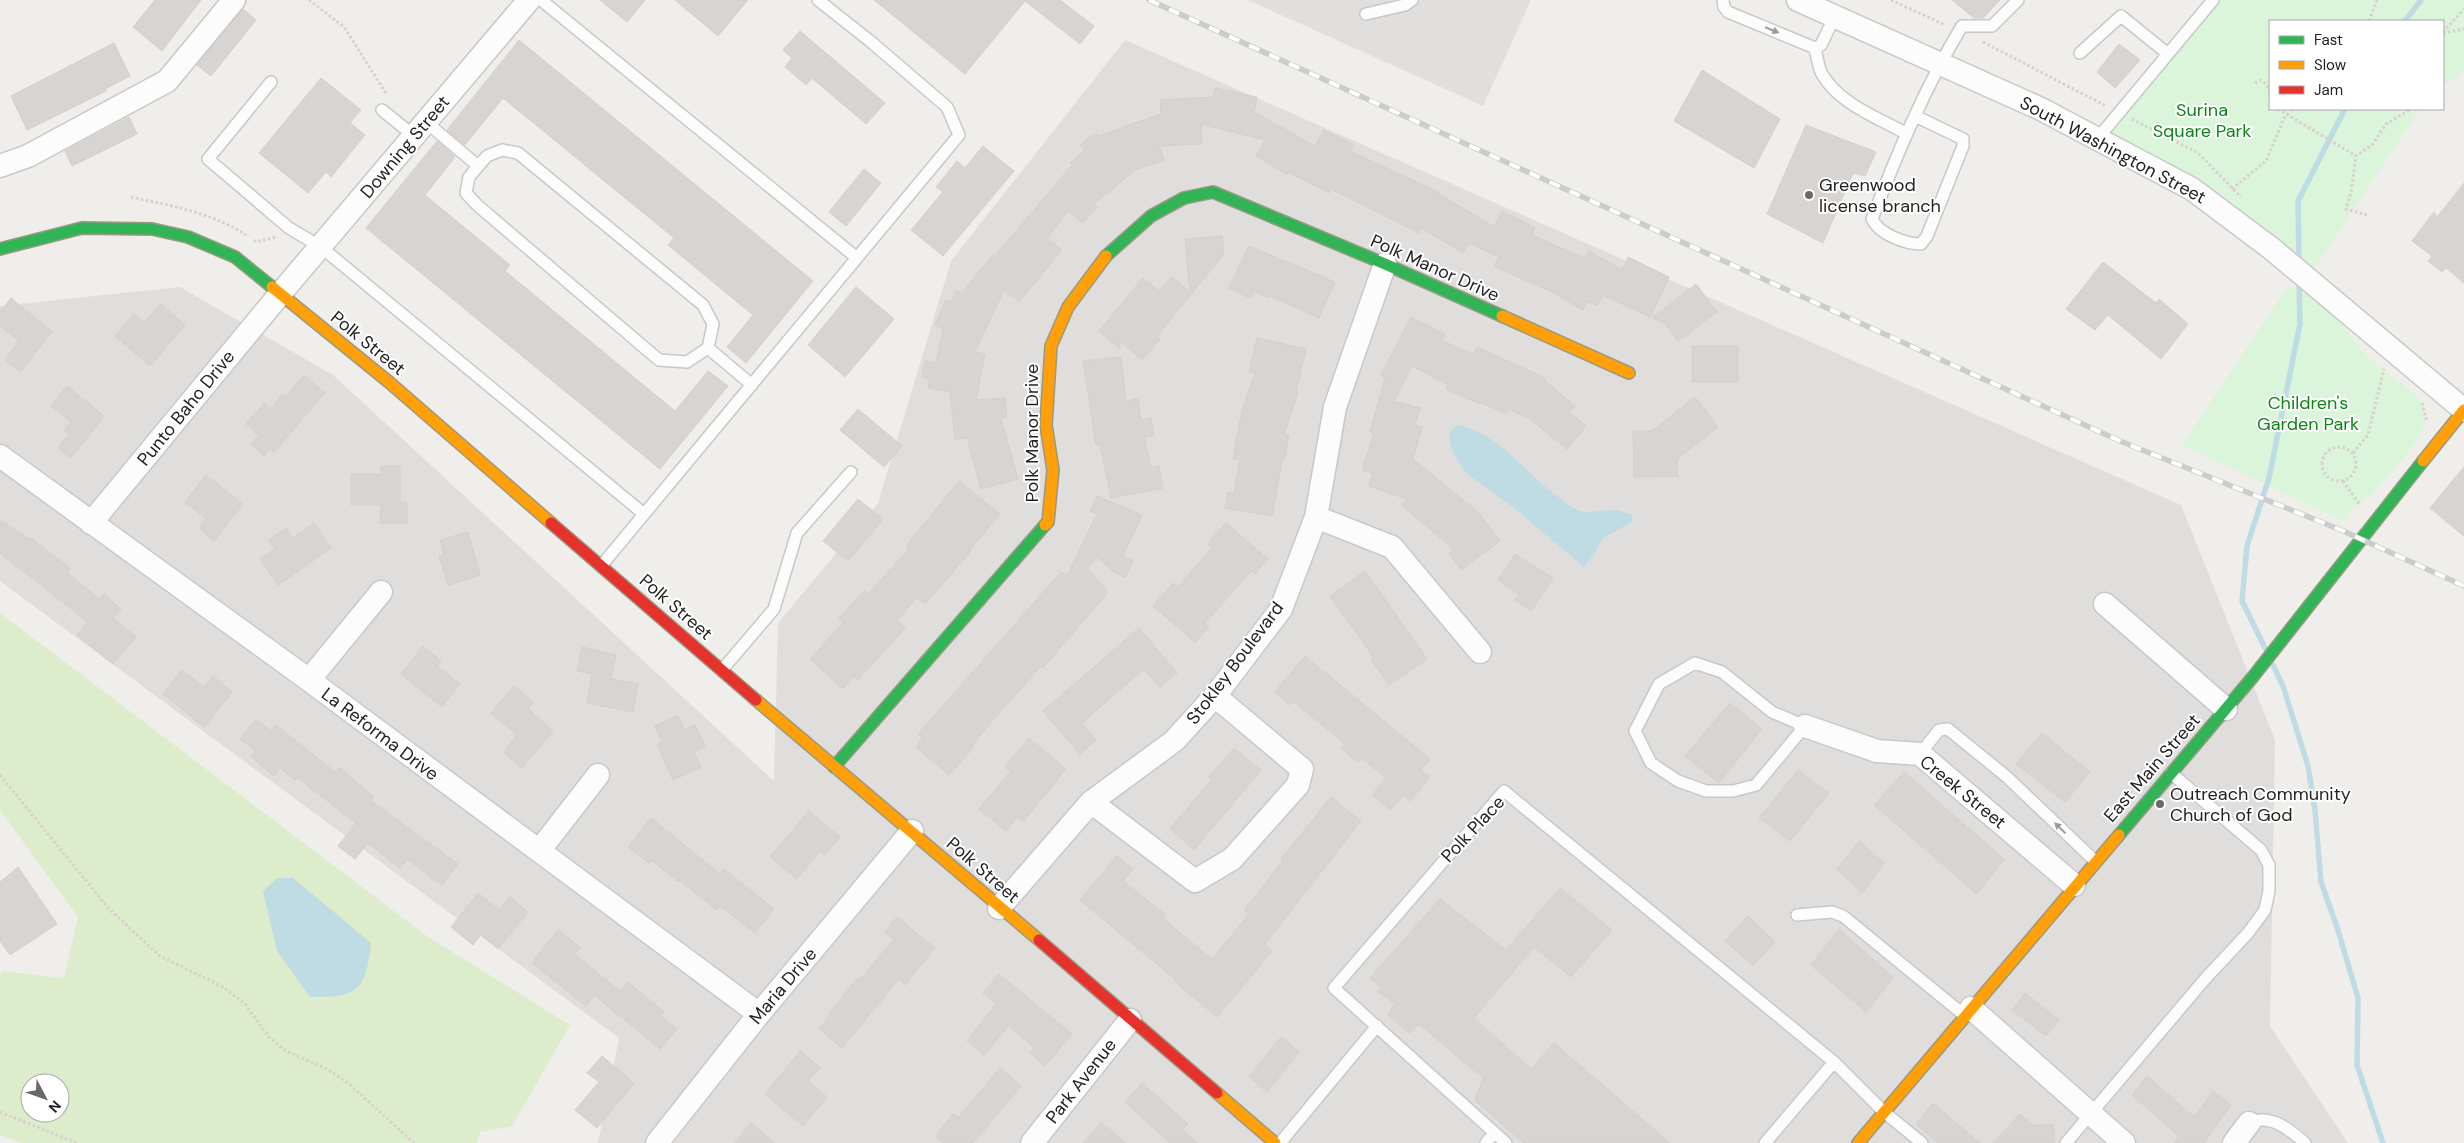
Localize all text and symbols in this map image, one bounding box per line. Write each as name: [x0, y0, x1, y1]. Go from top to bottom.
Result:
legend: [2269, 20, 2444, 110]
one-way arrow: [1764, 26, 1779, 34]
text: Fast: [2314, 30, 2343, 50]
text: Slow: [2314, 55, 2347, 75]
text: Jam: [2314, 80, 2343, 100]
street label: Downing Street: [355, 91, 455, 203]
street label: South Washington Street: [2016, 91, 2210, 209]
park label: Surina Square Park: [2153, 98, 2251, 143]
place label: Greenwood license branch: [1819, 173, 1941, 218]
marker: Greenwood license branch: [1803, 189, 1815, 201]
street label: Polk Manor Drive: [1367, 229, 1503, 307]
street label: Polk Street: [326, 306, 410, 380]
street label: Punto Baho Drive: [132, 345, 240, 471]
street label: Polk Manor Drive: [1020, 364, 1044, 502]
park label: Children's Garden Park: [2257, 391, 2359, 436]
street label: Polk Street: [634, 569, 718, 645]
street label: Stokley Boulevard: [1181, 597, 1289, 729]
street label: La Reforma Drive: [317, 682, 443, 786]
street label: East Main Street: [2098, 709, 2206, 827]
street label: Creek Street: [1915, 750, 2011, 834]
place label: Outreach Community Church of God: [2170, 782, 2351, 827]
street label: Polk Place: [1436, 790, 1510, 868]
marker: Outreach Community Church of God: [2154, 798, 2166, 810]
one-way arrow: [2054, 822, 2066, 834]
street label: Polk Street: [941, 832, 1025, 908]
street label: Maria Drive: [744, 943, 822, 1029]
street label: Park Avenue: [1040, 1034, 1122, 1128]
north arrow: [20, 1073, 70, 1123]
text: N: [45, 1097, 65, 1116]

